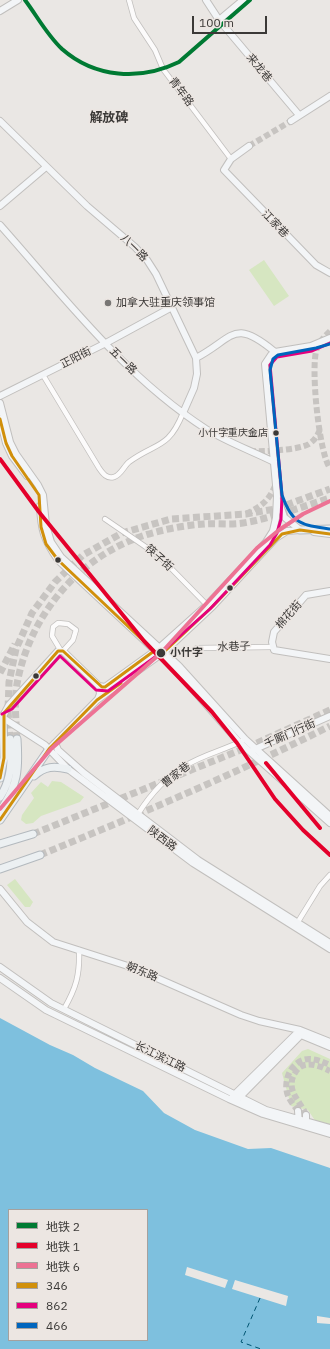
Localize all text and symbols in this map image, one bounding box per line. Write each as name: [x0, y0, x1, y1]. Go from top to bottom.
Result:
scale bar: [194, 8, 269, 34]
text: 100 m: [199, 15, 234, 30]
street label: 来龙巷: [243, 51, 275, 85]
street label: 青年路: [166, 75, 196, 109]
district label: 解放碑: [90, 110, 128, 126]
street label: 江家巷: [259, 208, 291, 240]
street label: 八一路: [118, 232, 150, 264]
place label: 加拿大驻重庆领事馆: [116, 296, 215, 310]
marker: 加拿大驻重庆领事馆: [103, 298, 113, 308]
street label: 正阳街: [58, 345, 94, 371]
street label: 五一路: [107, 345, 139, 377]
place label: 小什字重庆金店: [198, 427, 268, 439]
marker: 小什字重庆金店: [271, 428, 281, 438]
street label: 筷子街: [142, 542, 176, 574]
unlabelled marker: [53, 555, 63, 565]
unlabelled marker: [225, 583, 235, 593]
street label: 棉花街: [273, 598, 305, 632]
street label: 水巷子: [217, 640, 251, 654]
place label: 小什字: [170, 646, 203, 660]
marker: 小什字: [155, 647, 167, 659]
unlabelled marker: [31, 671, 41, 681]
street label: 千厮门行街: [262, 717, 318, 751]
street label: 曹家巷: [159, 760, 193, 790]
street label: 陕西路: [145, 824, 179, 854]
street label: 朝东路: [124, 960, 160, 984]
street label: 长江滨江路: [132, 1039, 188, 1075]
legend: [8, 1209, 148, 1341]
text: 地铁 2: [46, 1219, 80, 1234]
text: 地铁 1: [46, 1239, 80, 1254]
text: 地铁 6: [46, 1259, 80, 1274]
text: 346: [46, 1278, 68, 1293]
text: 862: [46, 1298, 68, 1313]
text: 466: [46, 1318, 68, 1333]

